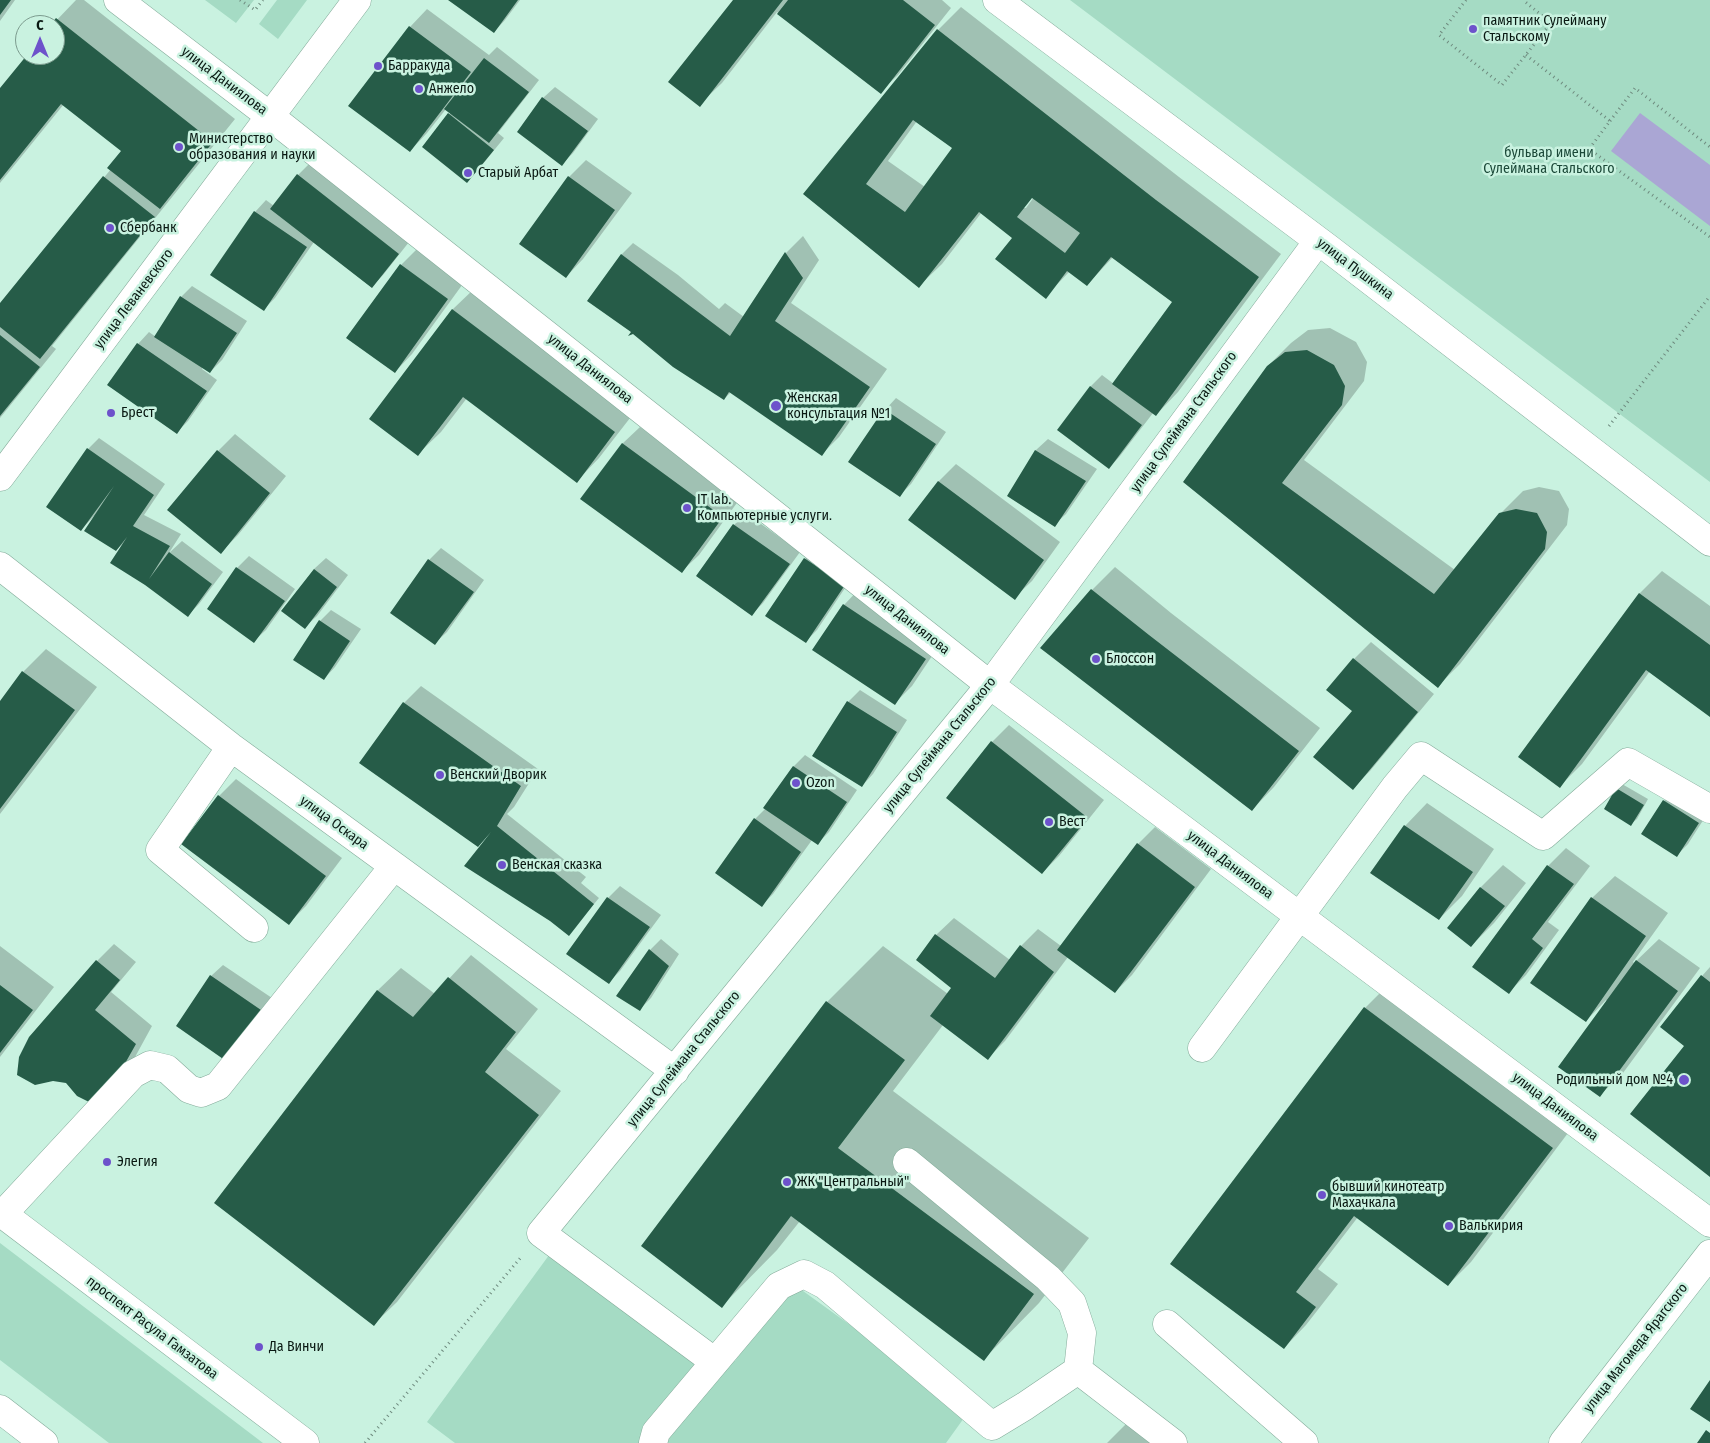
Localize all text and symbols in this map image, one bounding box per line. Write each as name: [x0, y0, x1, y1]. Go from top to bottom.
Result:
place label: памятник Сулейману Стальскому: [1483, 13, 1606, 46]
north arrow: [15, 15, 65, 65]
text: С: [36, 17, 44, 34]
marker: памятник Сулейману Стальскому: [1467, 23, 1479, 35]
street label: улица Даниялова: [178, 43, 270, 119]
place label: Барракуда: [388, 58, 450, 74]
marker: Барракуда: [372, 60, 384, 72]
place label: Анжело: [429, 81, 474, 97]
marker: Анжело: [413, 83, 425, 95]
place label: Министерство образования и науки: [189, 131, 316, 164]
marker: Министерство образования и науки: [173, 141, 185, 153]
park label: бульвар имени Сулеймана Стальского: [1483, 145, 1615, 178]
place label: Старый Арбат: [478, 165, 558, 181]
marker: Старый Арбат: [462, 167, 474, 179]
place label: Сбербанк: [120, 220, 177, 236]
marker: Сбербанк: [104, 222, 116, 234]
street label: улица Пушкина: [1313, 235, 1397, 303]
street label: улица Леваневского: [91, 246, 177, 352]
street label: улица Даниялова: [544, 331, 636, 407]
street label: улица Сулеймана Стальского: [1127, 348, 1241, 496]
place label: Женская консультация №1: [787, 390, 890, 422]
marker: Женская консультация №1: [769, 399, 783, 413]
place label: Брест: [121, 405, 154, 421]
marker: Брест: [105, 407, 117, 419]
place label: IT lab. Компьютерные услуги.: [697, 492, 832, 524]
marker: IT lab. Компьютерные услуги.: [681, 502, 693, 514]
street label: улица Даниялова: [861, 582, 953, 658]
place label: Блоссон: [1106, 651, 1154, 667]
marker: Блоссон: [1090, 653, 1102, 665]
street label: улица Сулеймана Стальского: [880, 674, 1000, 816]
place label: Венский Дворик: [450, 767, 547, 783]
marker: Венский Дворик: [434, 769, 446, 781]
place label: Ozon: [806, 775, 835, 791]
marker: Ozon: [790, 777, 802, 789]
street label: улица Оскара: [296, 793, 372, 853]
place label: Вест: [1059, 814, 1085, 830]
marker: Вест: [1043, 816, 1055, 828]
street label: улица Даниялова: [1184, 827, 1276, 903]
place label: Венская сказка: [512, 857, 602, 873]
marker: Венская сказка: [496, 859, 508, 871]
street label: улица Сулеймана Стальского: [624, 988, 744, 1130]
street label: улица Даниялова: [1509, 1069, 1601, 1145]
place label: Родильный дом №4: [1556, 1072, 1673, 1088]
marker: Родильный дом №4: [1677, 1073, 1691, 1087]
place label: Элегия: [117, 1154, 158, 1170]
marker: Элегия: [101, 1156, 113, 1168]
place label: ЖК "Центральный": [797, 1174, 909, 1190]
marker: ЖК "Центральный": [781, 1176, 793, 1188]
place label: бывший кинотеатр Махачкала: [1332, 1179, 1444, 1212]
marker: бывший кинотеатр Махачкала: [1316, 1189, 1328, 1201]
place label: Валькирия: [1459, 1218, 1523, 1234]
marker: Валькирия: [1443, 1220, 1455, 1232]
street label: проспект Расула Гамзатова: [83, 1273, 221, 1383]
street label: улица Магомеда Ярагского: [1580, 1280, 1692, 1416]
place label: Да Винчи: [269, 1339, 324, 1355]
marker: Да Винчи: [253, 1341, 265, 1353]

